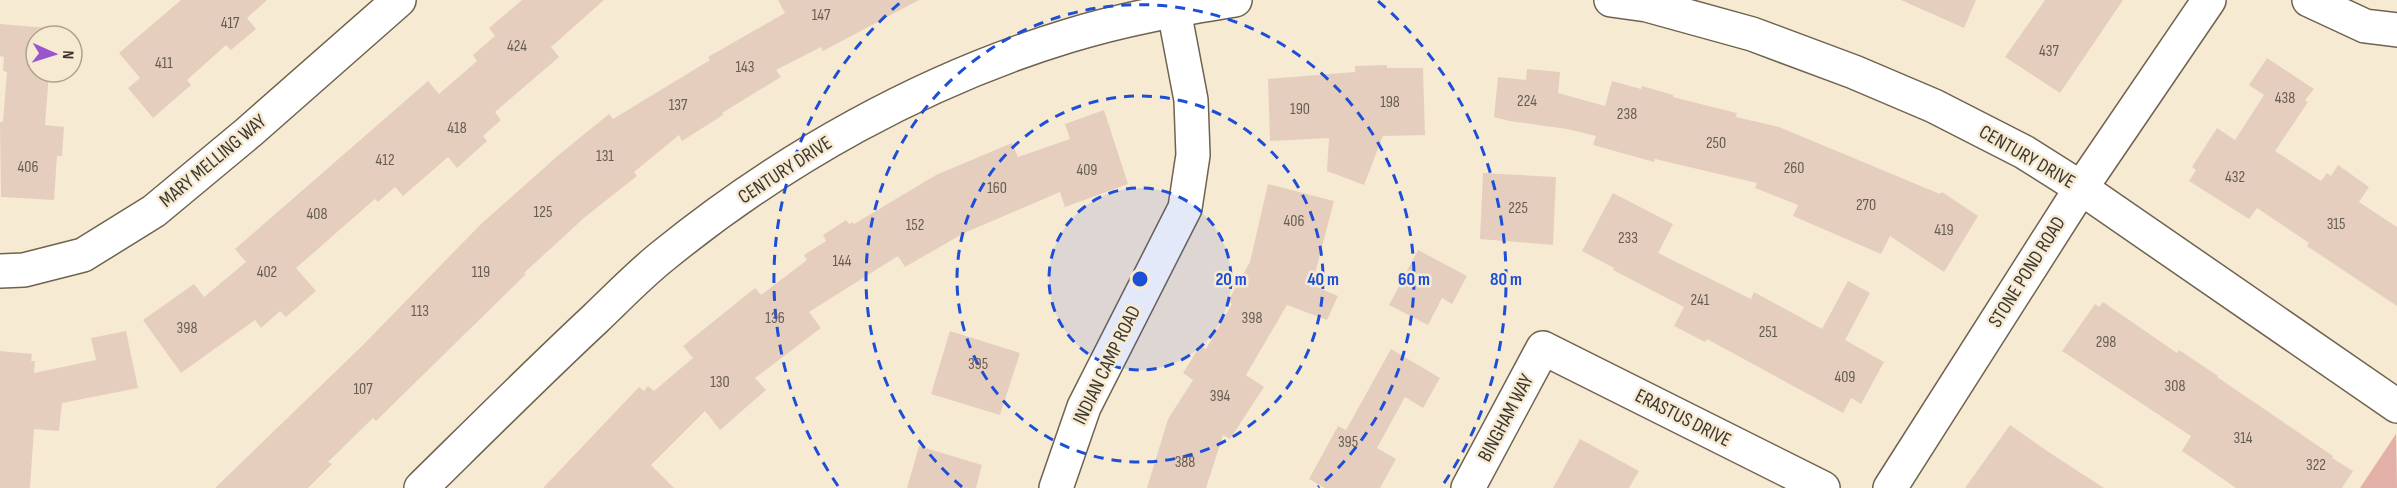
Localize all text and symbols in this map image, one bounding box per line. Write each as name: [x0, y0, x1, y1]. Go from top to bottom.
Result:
house number: 147: [812, 6, 831, 25]
house number: 417: [221, 14, 240, 33]
north arrow: [24, 24, 84, 84]
house number: 424: [507, 37, 527, 56]
house number: 437: [2039, 42, 2060, 61]
text: N: [58, 50, 77, 59]
house number: 411: [155, 54, 173, 73]
house number: 143: [735, 58, 755, 77]
house number: 438: [2275, 89, 2295, 108]
house number: 224: [1517, 92, 1537, 111]
house number: 198: [1380, 93, 1400, 112]
house number: 137: [669, 96, 688, 115]
house number: 190: [1290, 100, 1310, 119]
house number: 238: [1617, 105, 1637, 124]
street label: MARY MELLING WAY: [155, 109, 272, 213]
house number: 418: [447, 119, 467, 138]
street label: CENTURY DRIVE: [1975, 120, 2079, 194]
street label: CENTURY DRIVE: [734, 131, 836, 209]
house number: 250: [1706, 134, 1726, 153]
house number: 131: [596, 147, 614, 166]
house number: 412: [375, 151, 395, 170]
house number: 406: [18, 158, 38, 177]
house number: 260: [1784, 159, 1804, 178]
house number: 409: [1077, 161, 1097, 180]
house number: 432: [2225, 168, 2245, 187]
house number: 160: [987, 179, 1007, 198]
house number: 270: [1856, 196, 1876, 215]
house number: 225: [1508, 199, 1528, 218]
house number: 125: [534, 203, 552, 222]
house number: 408: [307, 205, 327, 224]
house number: 406: [1284, 212, 1304, 231]
street label: STONE POND ROAD: [1983, 212, 2071, 332]
house number: 315: [2327, 215, 2345, 234]
house number: 152: [906, 216, 924, 235]
house number: 419: [1934, 221, 1954, 240]
house number: 233: [1618, 229, 1638, 248]
house number: 144: [832, 252, 852, 271]
house number: 402: [257, 263, 277, 282]
house number: 119: [472, 263, 490, 282]
centre of rings: [1130, 269, 1150, 289]
text: 20 m: [1215, 269, 1247, 290]
text: 40 m: [1307, 269, 1339, 290]
text: 60 m: [1398, 269, 1430, 290]
text: 80 m: [1490, 269, 1522, 290]
house number: 241: [1691, 291, 1710, 310]
house number: 113: [411, 302, 429, 321]
street label: INDIAN CAMP ROAD: [1068, 302, 1146, 428]
house number: 136: [765, 309, 785, 328]
house number: 398: [1242, 309, 1262, 328]
house number: 398: [177, 319, 197, 338]
house number: 251: [1759, 323, 1778, 342]
house number: 298: [2096, 333, 2116, 352]
house number: 395: [968, 355, 988, 374]
house number: 409: [1835, 368, 1855, 387]
street label: BINGHAM WAY: [1473, 370, 1539, 466]
house number: 130: [710, 373, 730, 392]
house number: 308: [2165, 377, 2185, 396]
house number: 107: [353, 380, 373, 399]
street label: ERASTUS DRIVE: [1631, 384, 1735, 452]
house number: 394: [1210, 387, 1231, 406]
house number: 314: [2234, 429, 2253, 448]
house number: 395: [1338, 433, 1358, 452]
house number: 388: [1175, 453, 1195, 472]
house number: 322: [2306, 456, 2326, 475]

